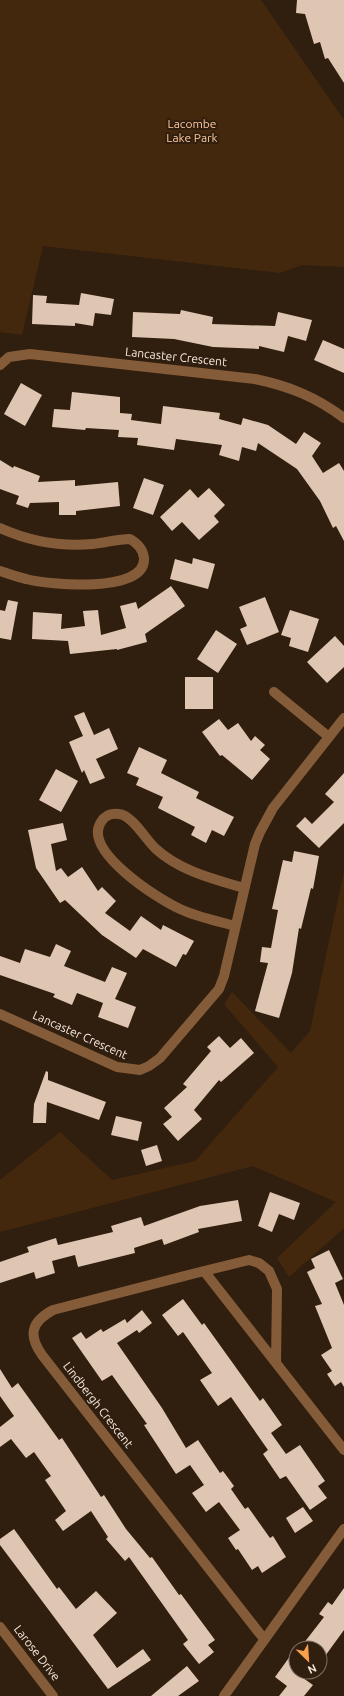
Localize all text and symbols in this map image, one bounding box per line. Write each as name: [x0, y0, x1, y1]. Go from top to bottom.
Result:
park label: Lacombe Lake Park: [166, 117, 218, 144]
street label: Lancaster Crescent: [125, 345, 228, 368]
street label: Lancaster Crescent: [31, 1008, 130, 1061]
street label: Lindbergh Crescent: [61, 1359, 136, 1450]
street label: Larose Drive: [12, 1622, 63, 1683]
north arrow: [288, 1640, 328, 1680]
text: N: [306, 1662, 318, 1676]

